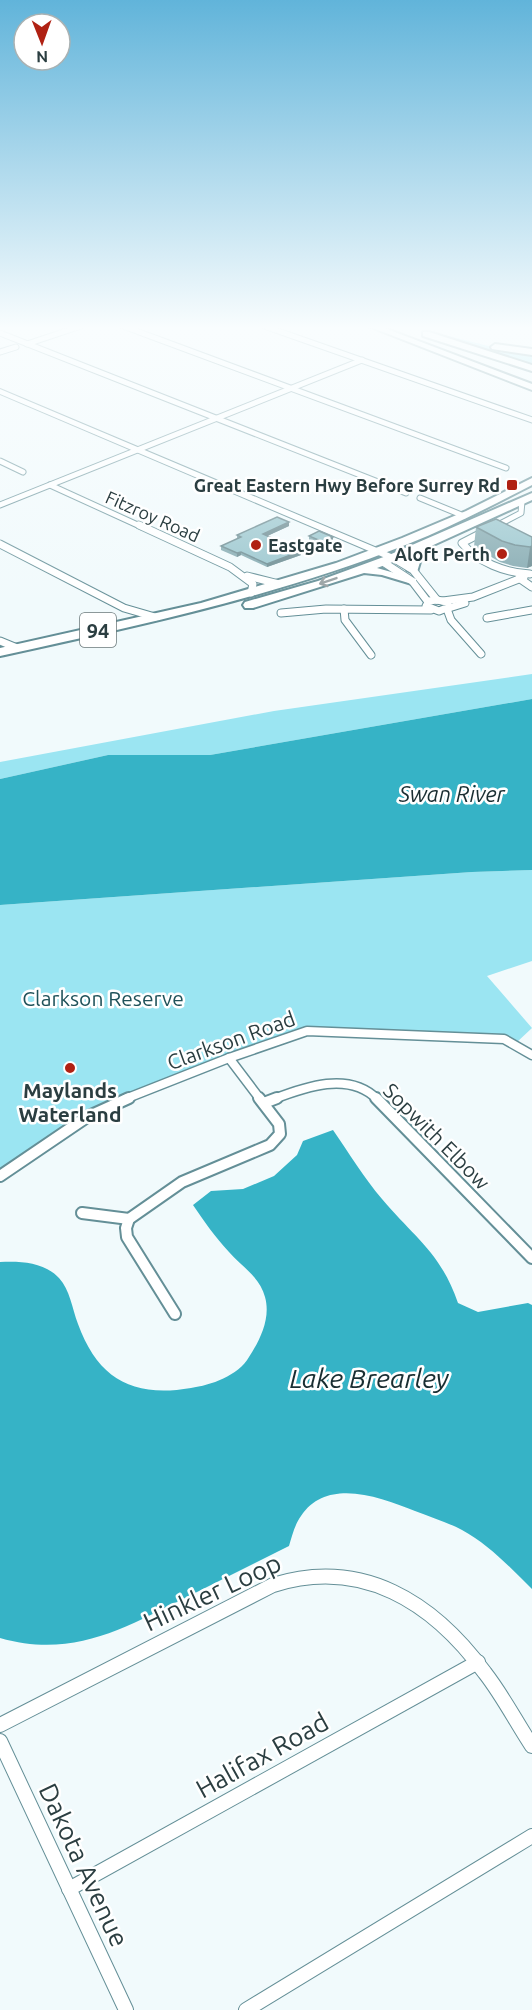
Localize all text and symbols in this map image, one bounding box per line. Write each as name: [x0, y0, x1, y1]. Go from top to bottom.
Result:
north arrow: [12, 12, 72, 72]
text: N: [36, 48, 48, 66]
place label: Great Eastern Hwy Before Surrey Rd: [194, 475, 500, 495]
marker: Great Eastern Hwy Before Surrey Rd: [505, 478, 519, 492]
street label: Fitzroy Road: [103, 486, 203, 546]
place label: Eastgate: [268, 535, 343, 555]
marker: Eastgate: [249, 538, 263, 552]
place label: Aloft Perth: [394, 544, 490, 564]
marker: Aloft Perth: [495, 547, 509, 561]
one-way arrow: [319, 577, 338, 588]
road number: 94: [80, 613, 116, 647]
water label: Swan River: [398, 781, 506, 806]
park label: Clarkson Reserve: [22, 986, 184, 1010]
street label: Clarkson Road: [164, 1006, 298, 1074]
marker: Maylands Waterland: [63, 1061, 77, 1075]
place label: Maylands Waterland: [19, 1078, 121, 1126]
street label: Sopwith Elbow: [379, 1078, 495, 1194]
water label: Lake Brearley: [289, 1363, 450, 1393]
street label: Hinkler Loop: [139, 1548, 285, 1636]
street label: Halifax Road: [191, 1707, 333, 1803]
street label: Dakota Avenue: [34, 1779, 134, 1951]

